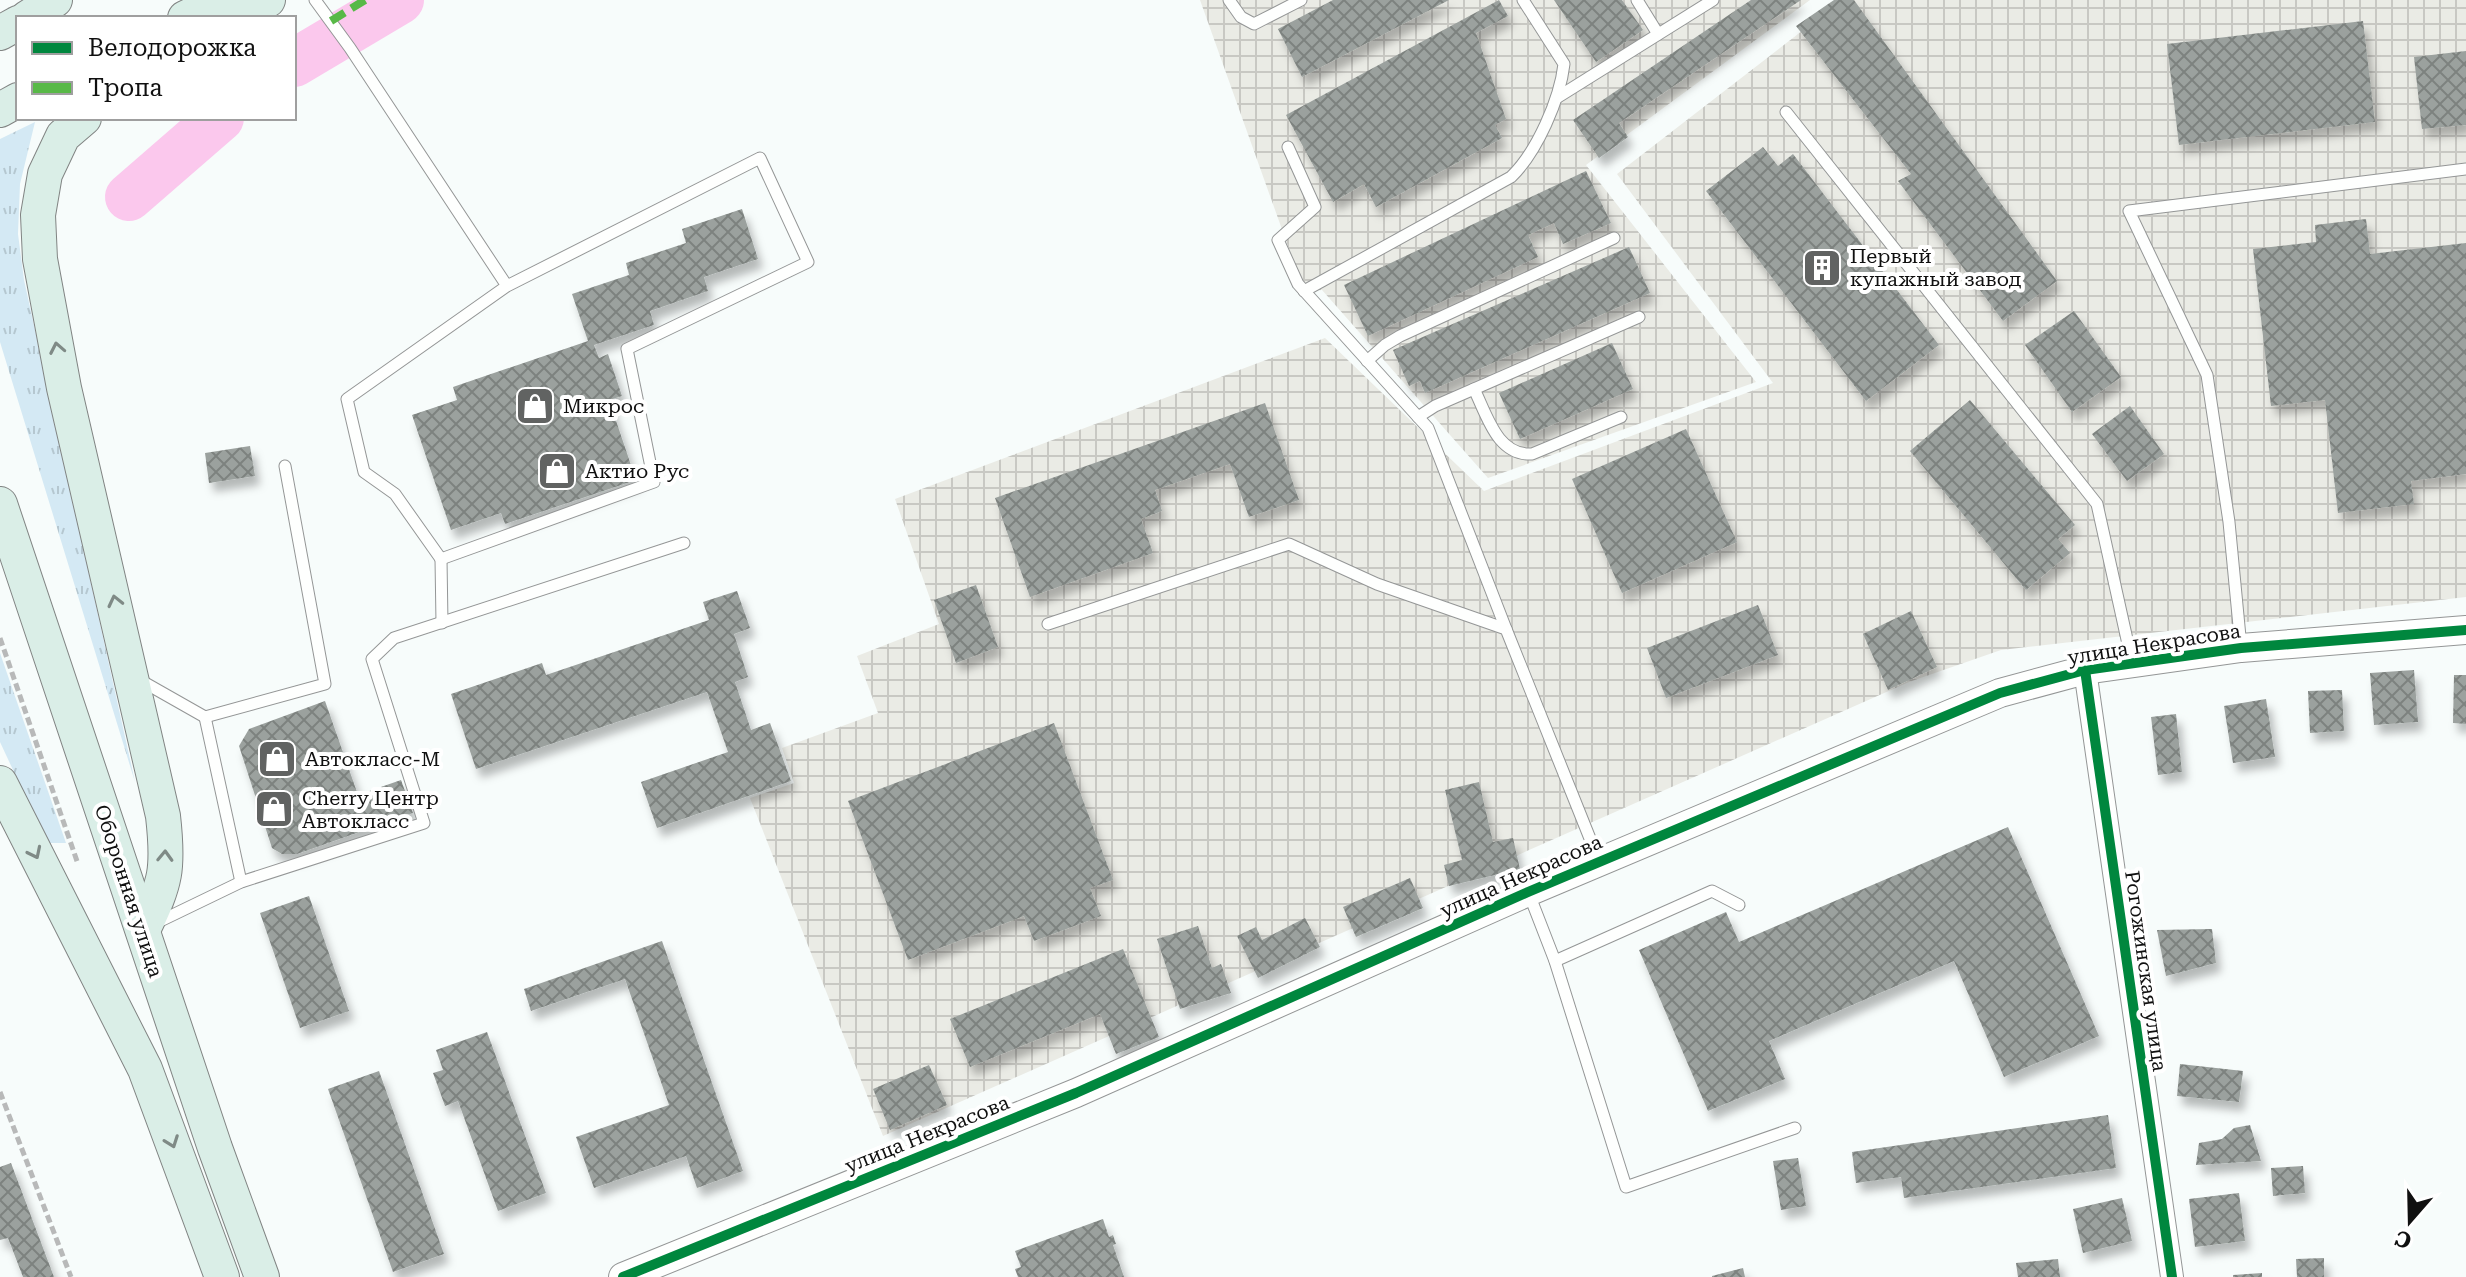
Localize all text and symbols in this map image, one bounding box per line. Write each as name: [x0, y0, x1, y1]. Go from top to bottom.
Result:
legend: [16, 16, 296, 120]
text: Велодорожка: [88, 34, 256, 62]
text: Тропа: [88, 74, 163, 102]
place label: Первый купажный завод: [1850, 244, 2022, 291]
building icon: Первый купажный завод: [1801, 247, 1843, 289]
one-way arrow: [49, 341, 66, 354]
shop icon: Микрос: [514, 385, 556, 427]
place label: Микрос: [563, 394, 644, 418]
shop icon: Актио Рус: [536, 450, 578, 492]
place label: Актио Рус: [585, 459, 689, 483]
one-way arrow: [107, 595, 124, 608]
street label: улица Некрасова: [2066, 618, 2242, 670]
shop icon: Автокласс-М: [256, 738, 298, 780]
place label: Автокласс-М: [305, 747, 440, 771]
place label: Cherry Центр Автокласс: [302, 786, 439, 833]
shop icon: Cherry Центр Автокласс: [253, 788, 295, 830]
street label: Оборонная улица: [90, 802, 168, 981]
street label: улица Некрасова: [1436, 829, 1606, 923]
one-way arrow: [25, 845, 40, 860]
one-way arrow: [157, 850, 174, 862]
street label: Рогожинская улица: [2120, 869, 2172, 1073]
street label: улица Некрасова: [841, 1090, 1013, 1178]
one-way arrow: [162, 1134, 179, 1148]
north arrow: [2370, 1181, 2450, 1261]
text: С: [2392, 1225, 2415, 1254]

